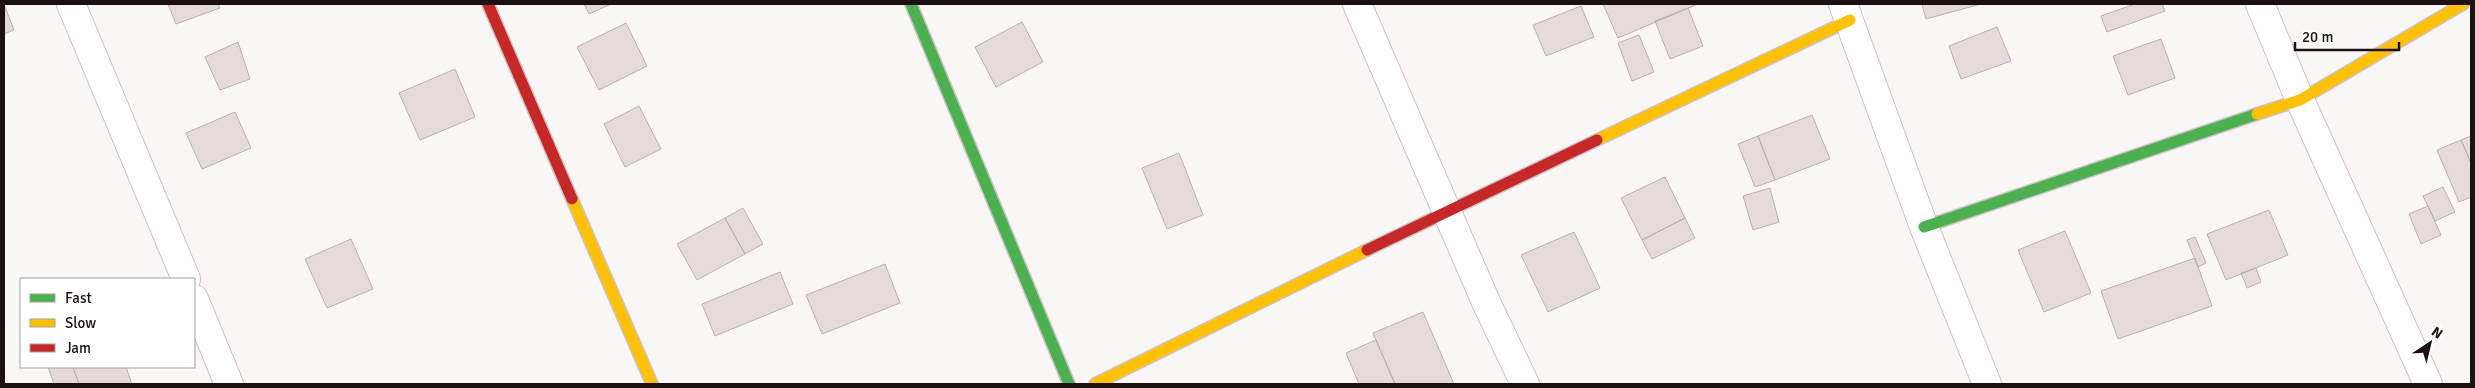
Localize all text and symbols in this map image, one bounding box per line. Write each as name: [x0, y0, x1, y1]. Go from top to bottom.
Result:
scale bar: [2295, 20, 2399, 52]
text: 20 m: [2302, 28, 2333, 46]
legend: [20, 278, 195, 368]
text: Fast: [65, 289, 92, 307]
text: Slow: [65, 314, 96, 332]
north arrow: [2405, 318, 2455, 368]
text: N: [2428, 323, 2446, 343]
text: Jam: [65, 339, 91, 357]

